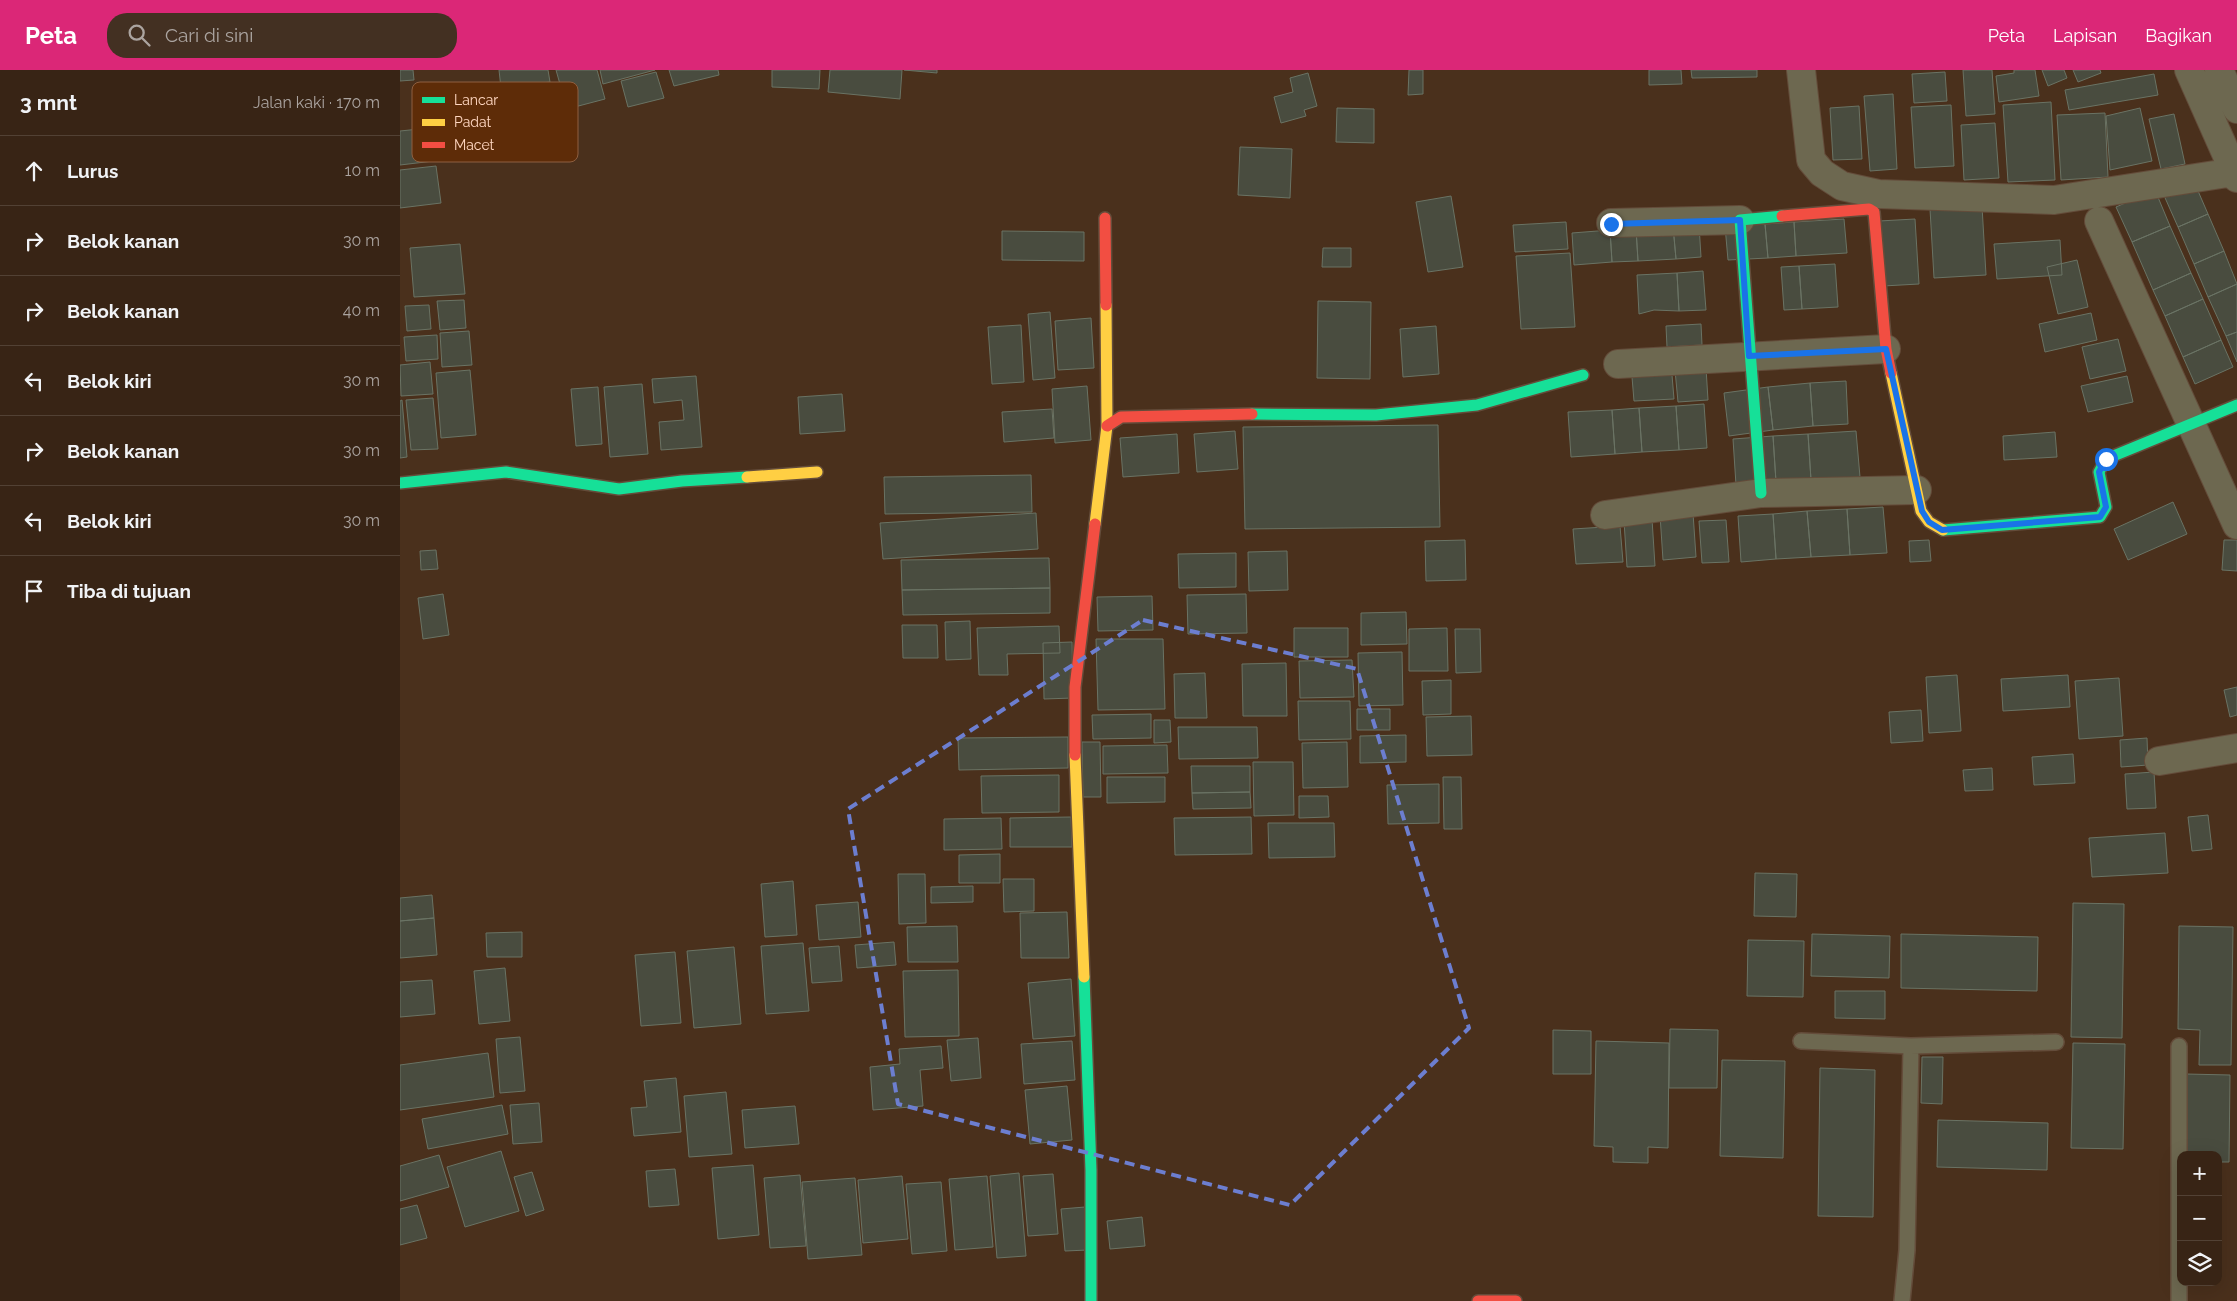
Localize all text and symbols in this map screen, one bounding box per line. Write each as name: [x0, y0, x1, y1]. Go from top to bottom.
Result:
search box: [107, 13, 457, 58]
text: Peta: [25, 21, 77, 50]
icon: search: [125, 21, 153, 49]
text: Cari di sini: [165, 24, 253, 46]
text: Peta: [1988, 25, 2025, 46]
text: Lapisan: [2053, 25, 2117, 46]
text: Bagikan: [2145, 25, 2212, 46]
legend: [412, 82, 578, 162]
text: 3 mnt: [20, 90, 77, 115]
text: Lancar: [454, 92, 498, 108]
text: Jalan kaki · 170 m: [253, 93, 380, 112]
text: Padat: [454, 114, 492, 130]
text: Macet: [454, 137, 495, 153]
icon: ahead: [20, 157, 48, 185]
text: Lurus: [67, 160, 118, 182]
text: 10 m: [345, 161, 380, 180]
route end: [1600, 213, 1623, 236]
icon: right: [20, 227, 48, 255]
text: Belok kanan: [67, 230, 179, 252]
text: 30 m: [343, 231, 380, 250]
icon: right: [20, 297, 48, 325]
text: Belok kanan: [67, 300, 179, 322]
text: 40 m: [343, 301, 380, 320]
icon: left: [20, 367, 48, 395]
text: Belok kiri: [67, 370, 152, 392]
text: 30 m: [343, 371, 380, 390]
icon: right: [20, 437, 48, 465]
text: Belok kanan: [67, 440, 179, 462]
text: 30 m: [343, 441, 380, 460]
route start: [2095, 448, 2118, 471]
icon: left: [20, 507, 48, 535]
text: Belok kiri: [67, 510, 152, 532]
text: 30 m: [343, 511, 380, 530]
icon: arrive: [20, 577, 48, 605]
text: Tiba di tujuan: [67, 580, 191, 602]
map controls: [2177, 1151, 2222, 1286]
button: +: [2177, 1151, 2222, 1196]
button: −: [2177, 1196, 2222, 1241]
button: layers: [2177, 1241, 2222, 1286]

